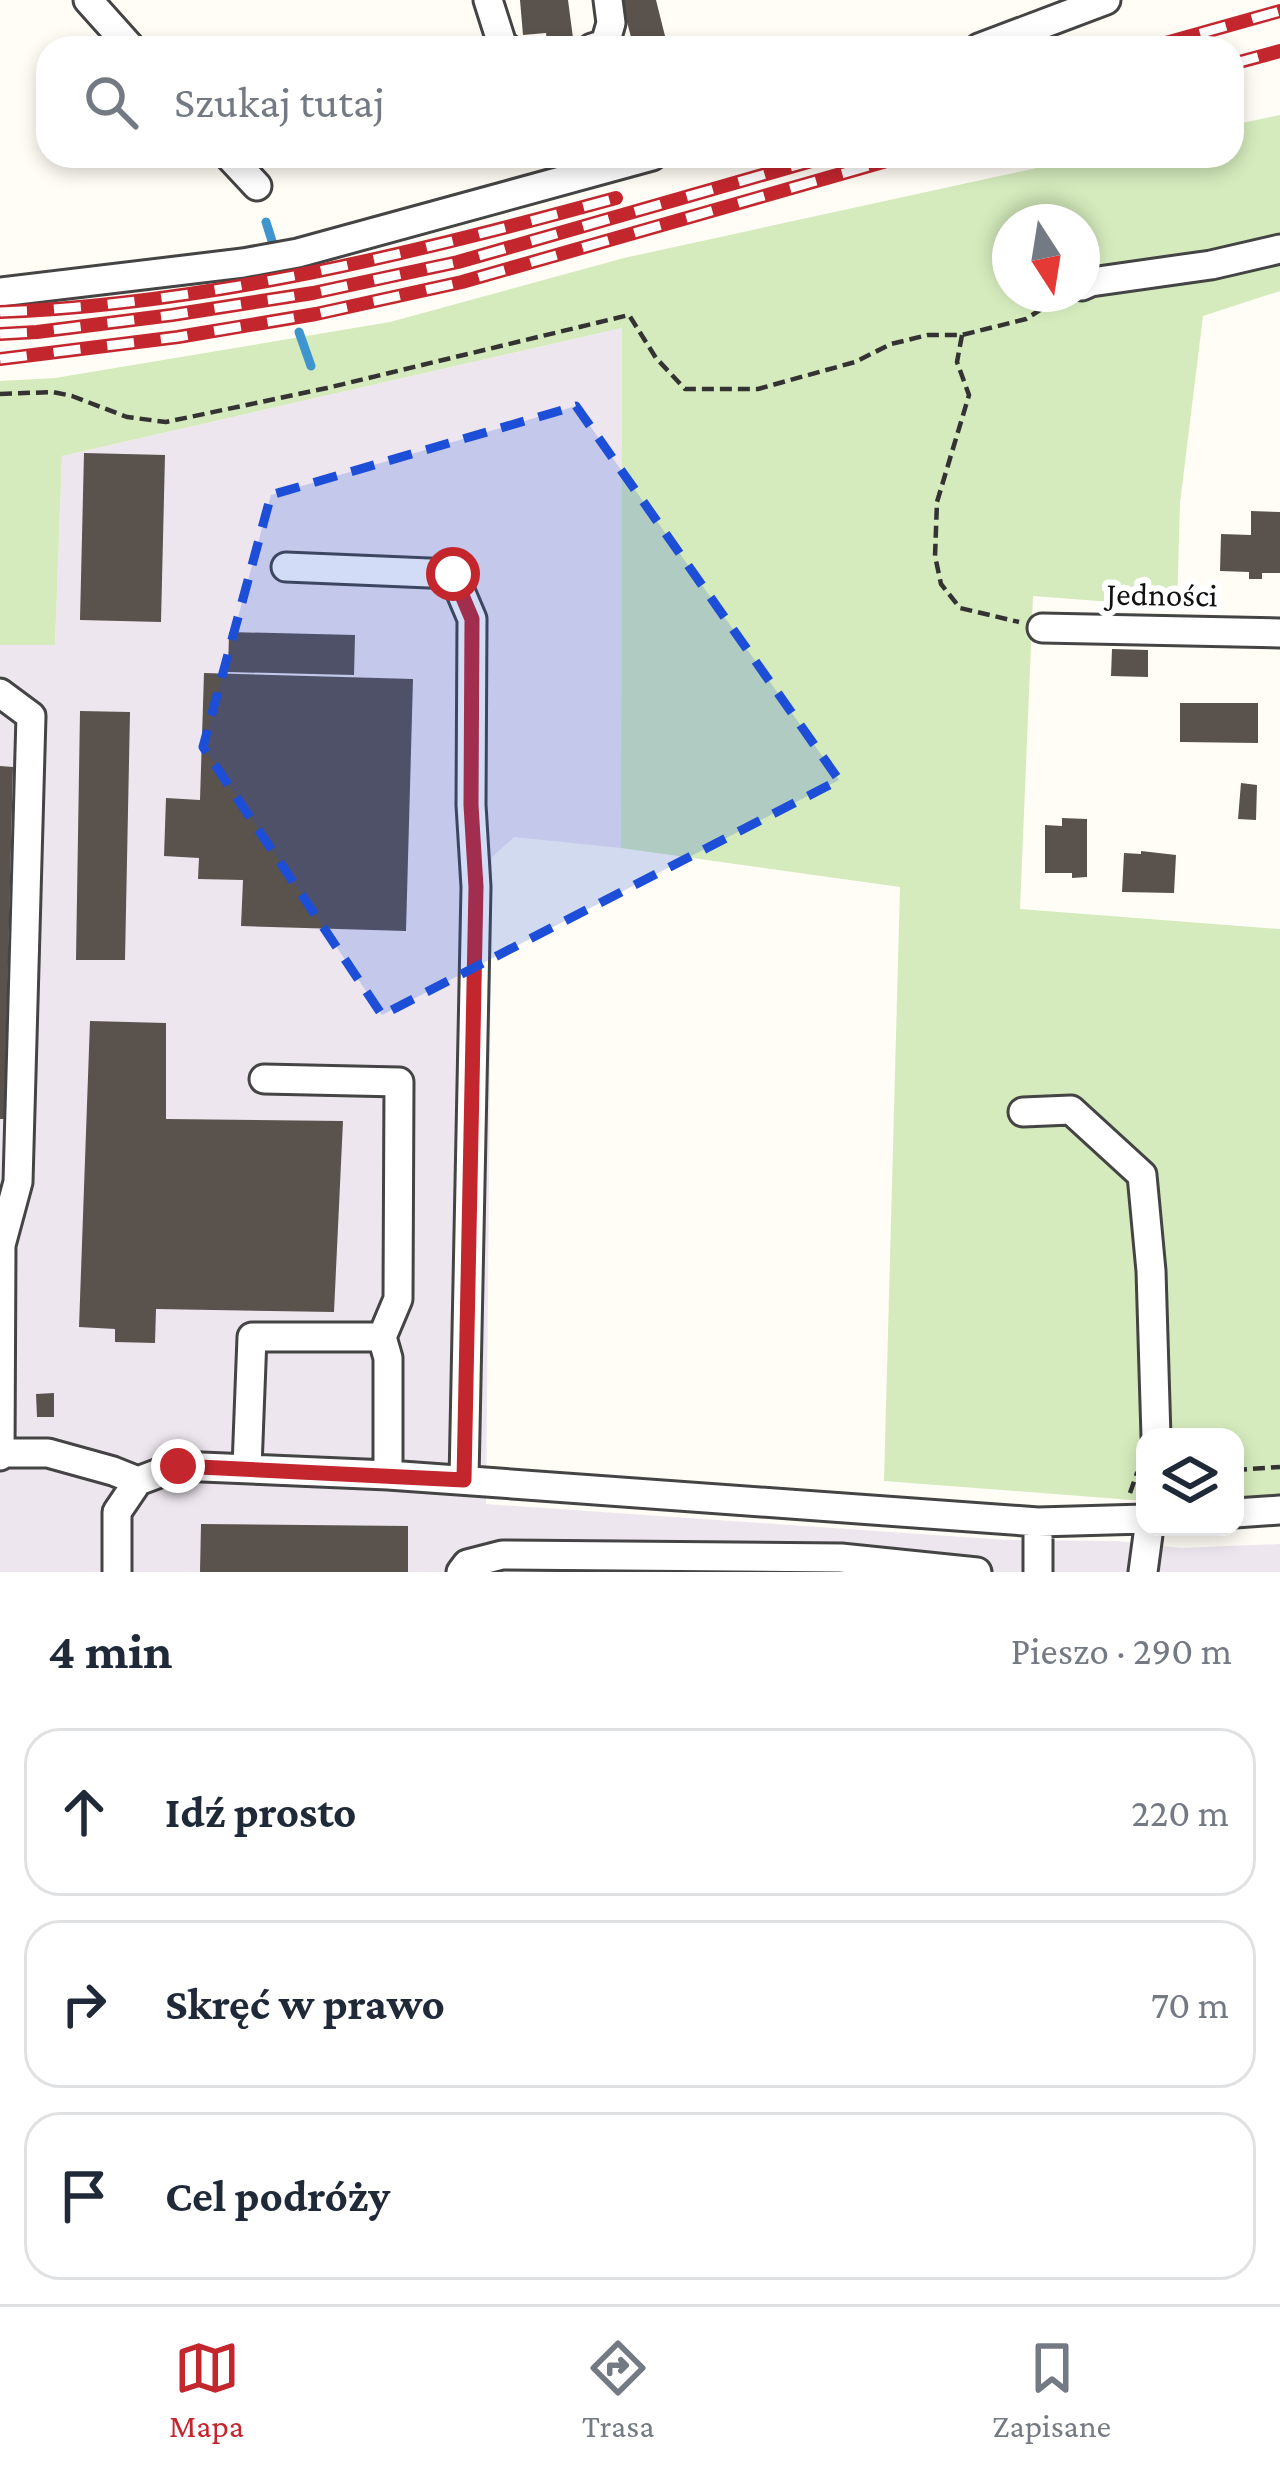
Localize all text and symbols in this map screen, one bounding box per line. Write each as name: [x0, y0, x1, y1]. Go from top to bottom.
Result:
search box: [36, 36, 1244, 168]
icon: search: [78, 69, 144, 135]
text: Szukaj tutaj: [174, 77, 385, 127]
north arrow: [992, 204, 1100, 312]
route start: [426, 547, 480, 601]
street label: Jedności: [1103, 574, 1218, 613]
map controls: [1136, 1428, 1244, 1536]
button: layers: [1136, 1428, 1244, 1536]
route end: [151, 1439, 205, 1493]
text: 4 min: [48, 1622, 173, 1679]
text: Pieszo · 290 m: [1011, 1629, 1232, 1672]
icon: ahead: [51, 1779, 117, 1845]
text: Idź prosto: [165, 1787, 357, 1837]
text: 220 m: [1131, 1791, 1229, 1834]
icon: right: [51, 1971, 117, 2037]
text: Skręć w prawo: [165, 1979, 445, 2029]
text: 70 m: [1151, 1983, 1229, 2026]
icon: arrive: [51, 2163, 117, 2229]
text: Cel podróży: [165, 2171, 390, 2221]
tab: Mapa: [169, 2335, 244, 2444]
tab: Trasa: [582, 2335, 654, 2444]
tab: Zapisane: [992, 2335, 1111, 2444]

